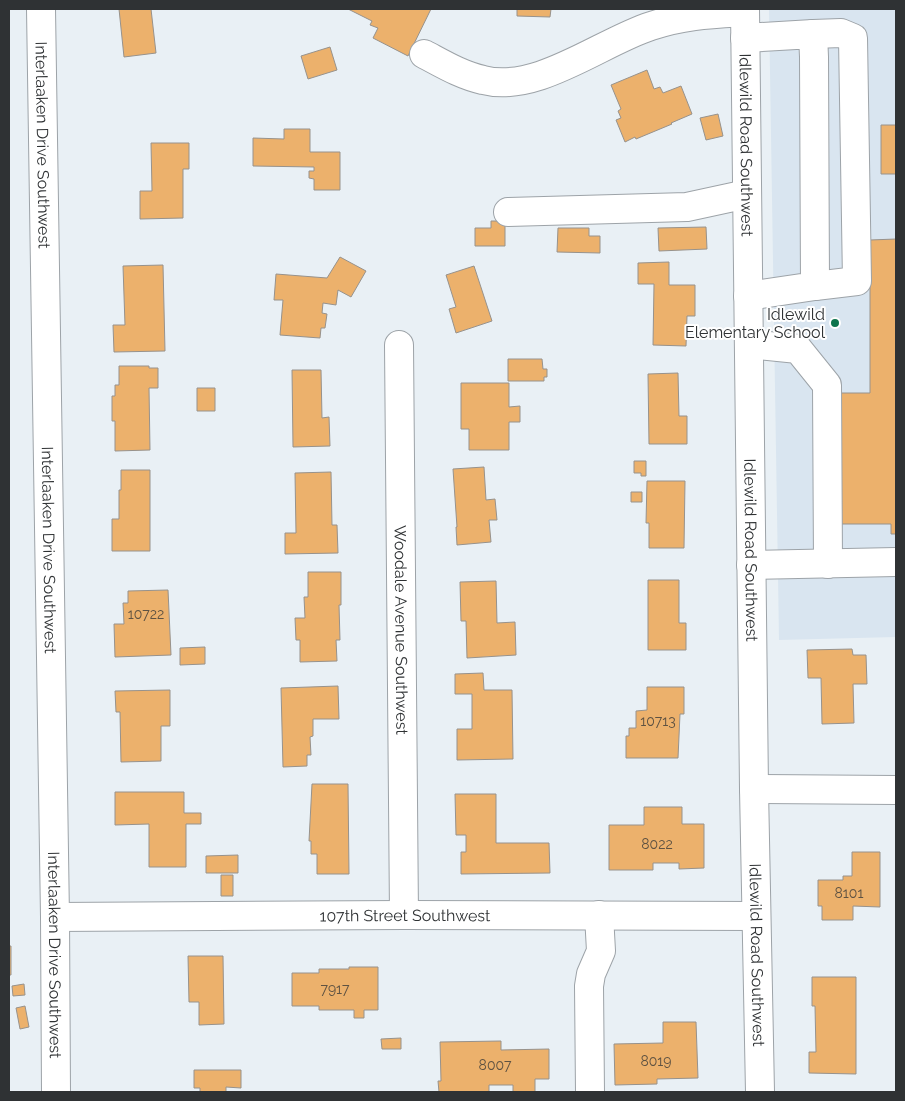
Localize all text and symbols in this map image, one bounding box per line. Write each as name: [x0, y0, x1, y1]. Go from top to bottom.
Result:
street label: Interlaaken Drive Southwest: [32, 41, 54, 249]
street label: Idlewild Road Southwest: [736, 53, 757, 237]
place label: Idlewild Elementary School: [685, 305, 826, 342]
marker: Idlewild Elementary School: [829, 317, 841, 329]
street label: Interlaaken Drive Southwest: [38, 446, 60, 654]
street label: Idlewild Road Southwest: [740, 458, 761, 642]
street label: Woodale Avenue Southwest: [391, 525, 411, 735]
house number: 10722: [128, 606, 164, 622]
house number: 10713: [640, 713, 676, 729]
house number: 8022: [641, 836, 673, 852]
street label: Interlaaken Drive Southwest: [44, 851, 65, 1059]
street label: Idlewild Road Southwest: [745, 863, 768, 1047]
house number: 8101: [835, 885, 863, 901]
street label: 107th Street Southwest: [319, 906, 491, 925]
house number: 7917: [320, 981, 350, 997]
house number: 8019: [640, 1053, 672, 1069]
house number: 8007: [479, 1057, 512, 1073]

